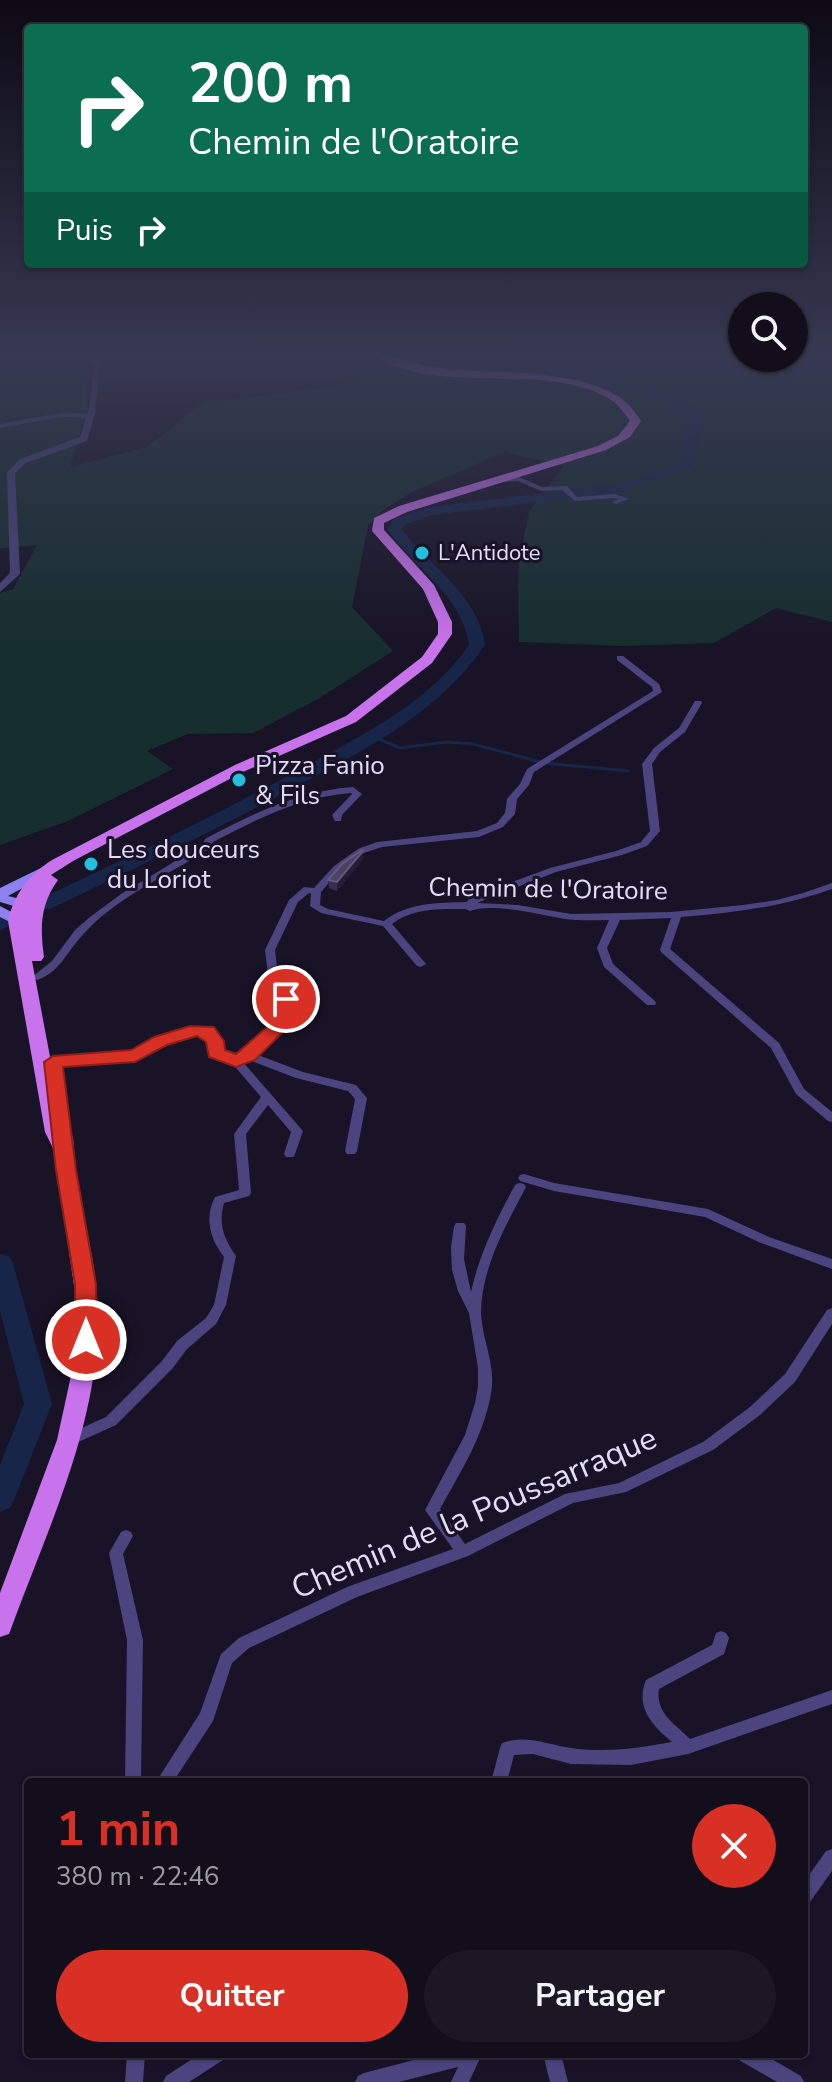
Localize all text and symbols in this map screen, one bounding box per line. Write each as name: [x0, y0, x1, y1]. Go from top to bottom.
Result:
text: 200 m: [188, 45, 353, 122]
icon: right: [56, 56, 160, 160]
text: Chemin de l'Oratoire: [188, 118, 519, 167]
icon: right: [129, 208, 173, 252]
text: Puis: [56, 210, 113, 251]
map controls: [728, 292, 808, 372]
button: search: [728, 292, 808, 372]
place label: L'Antidote: [438, 538, 540, 568]
marker: L'Antidote: [413, 544, 431, 562]
place label: Pizza Fanio & Fils: [255, 748, 385, 813]
marker: Pizza Fanio & Fils: [230, 771, 248, 789]
place label: Les douceurs du Loriot: [107, 832, 260, 897]
marker: Les douceurs du Loriot: [82, 855, 100, 873]
street label: Chemin de l'Oratoire: [428, 869, 668, 909]
pin: [252, 965, 320, 1033]
icon: arrive: [264, 977, 308, 1021]
position arrow: [44, 1298, 128, 1382]
street label: Chemin de la Poussarraque: [285, 1416, 663, 1610]
text: 1 min: [56, 1796, 180, 1862]
button: close: [692, 1804, 776, 1888]
text: 380 m · 22:46: [56, 1859, 219, 1894]
button: Quitter: [56, 1950, 408, 2042]
button: Partager: [424, 1950, 776, 2042]

